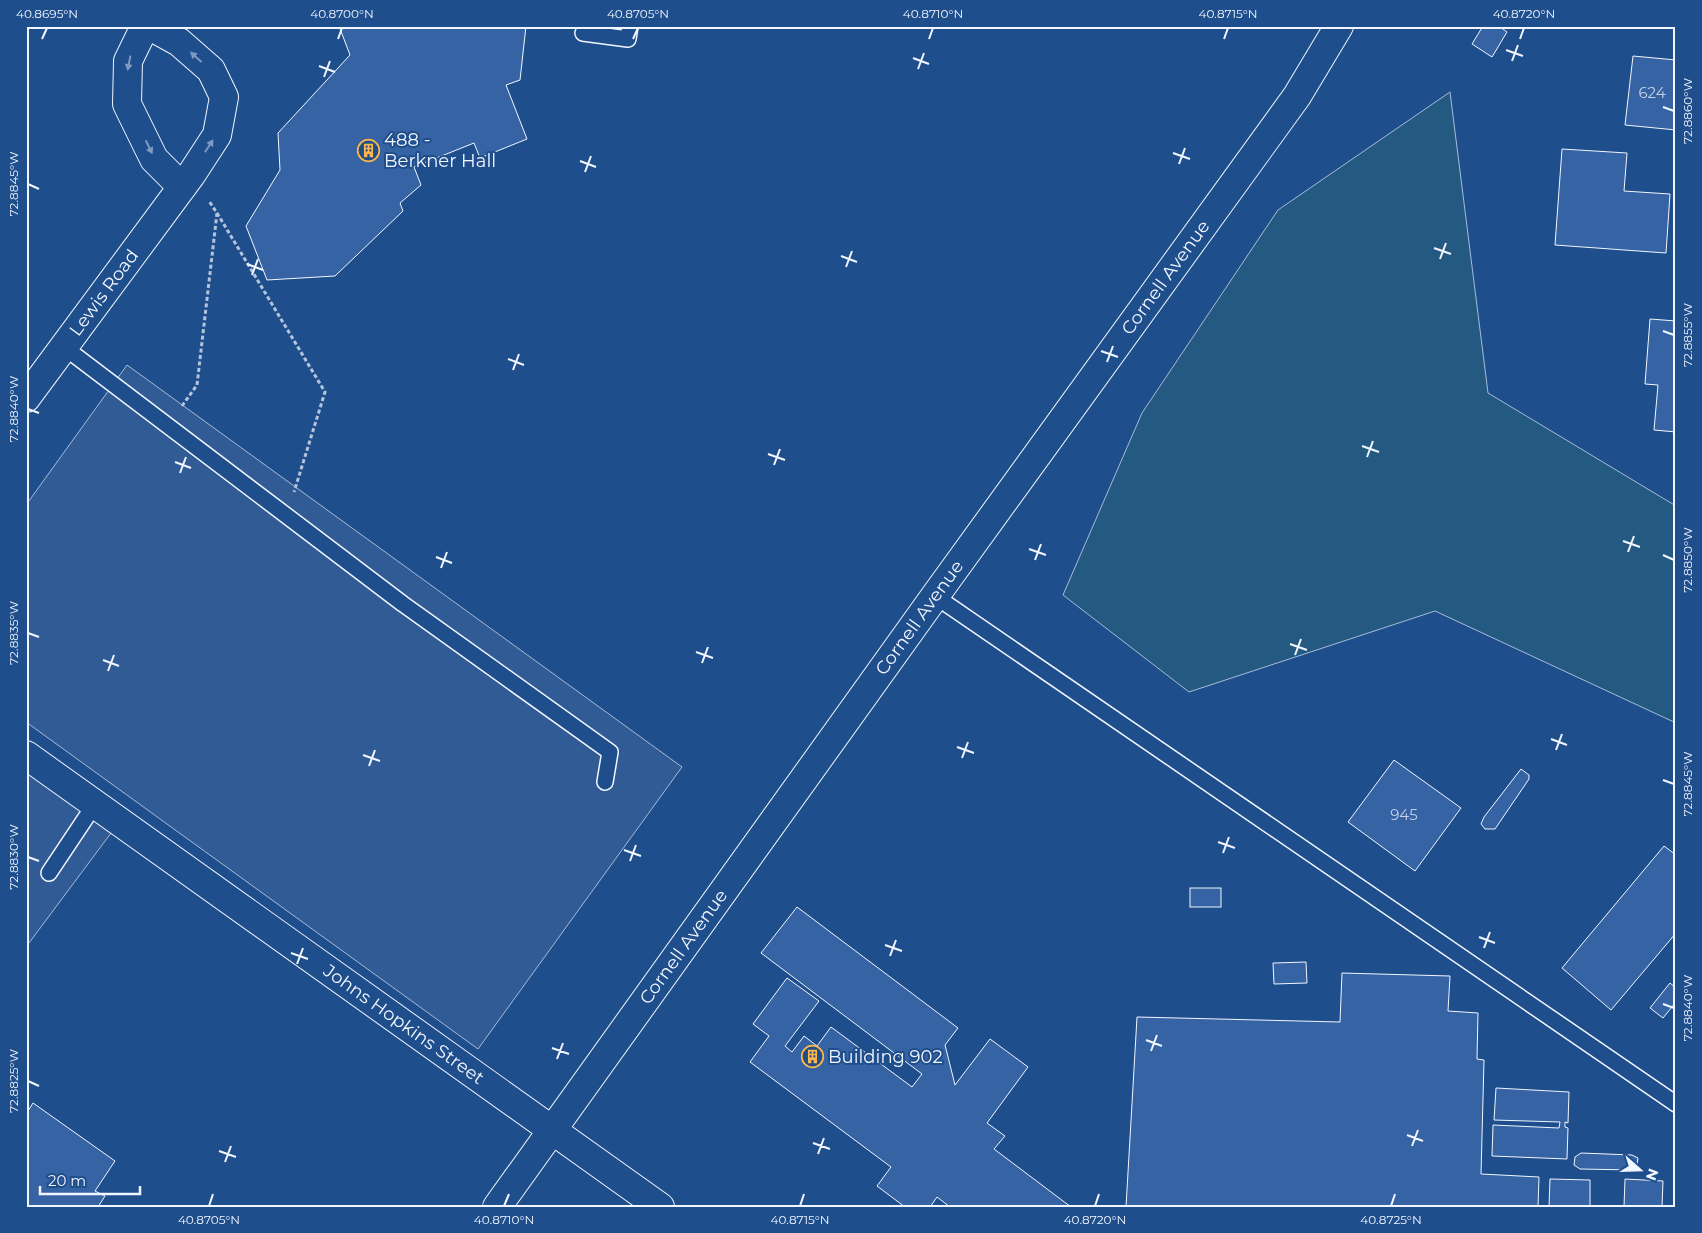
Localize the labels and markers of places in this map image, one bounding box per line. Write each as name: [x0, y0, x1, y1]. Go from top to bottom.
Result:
place label: 488 - Berkner Hall: [384, 129, 496, 172]
building icon: 488 - Berkner Hall: [356, 138, 380, 162]
building icon: Building 902: [800, 1045, 824, 1069]
place label: Building 902: [828, 1046, 943, 1068]

